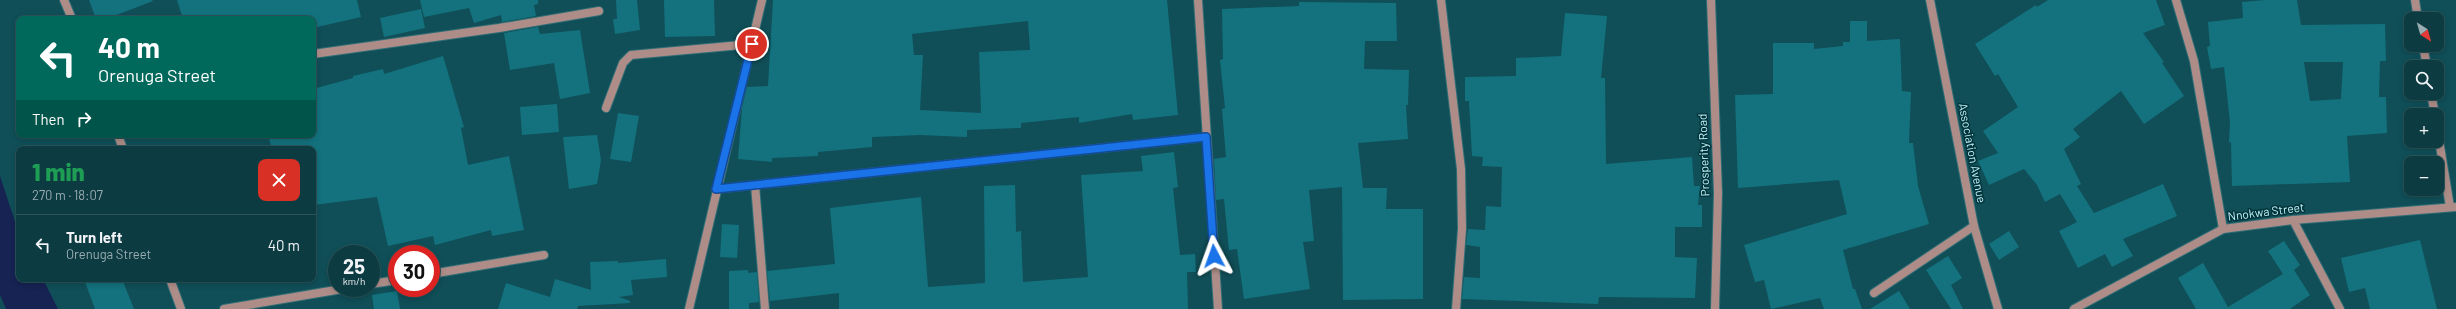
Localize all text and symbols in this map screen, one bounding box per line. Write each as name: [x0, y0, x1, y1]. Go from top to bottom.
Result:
north arrow: [2404, 12, 2444, 52]
map controls: [2404, 12, 2444, 196]
pin: [735, 27, 769, 61]
text: 40 m: [98, 30, 160, 64]
icon: left: [32, 32, 84, 84]
icon: arrive: [741, 33, 763, 55]
button: search: [2404, 60, 2444, 100]
text: Orenuga Street: [98, 64, 216, 86]
street label: Association Avenue: [1956, 102, 1990, 204]
icon: right: [73, 108, 95, 130]
button: +: [2404, 108, 2444, 148]
text: Then: [32, 110, 65, 128]
street label: Prosperity Road: [1695, 113, 1711, 197]
button: −: [2404, 156, 2444, 196]
text: 1 min: [32, 157, 85, 186]
button: close: [258, 159, 300, 201]
text: 270 m · 18:07: [32, 187, 103, 203]
street label: Nnokwa Street: [2227, 199, 2305, 223]
text: Turn left: [66, 228, 122, 246]
icon: left: [32, 234, 54, 256]
position arrow: [1193, 235, 1235, 277]
text: 40 m: [268, 236, 300, 254]
speed limit sign: 30: [388, 245, 440, 297]
text: Orenuga Street: [66, 246, 151, 262]
text: 25: [343, 254, 365, 278]
text: km/h: [343, 275, 365, 287]

